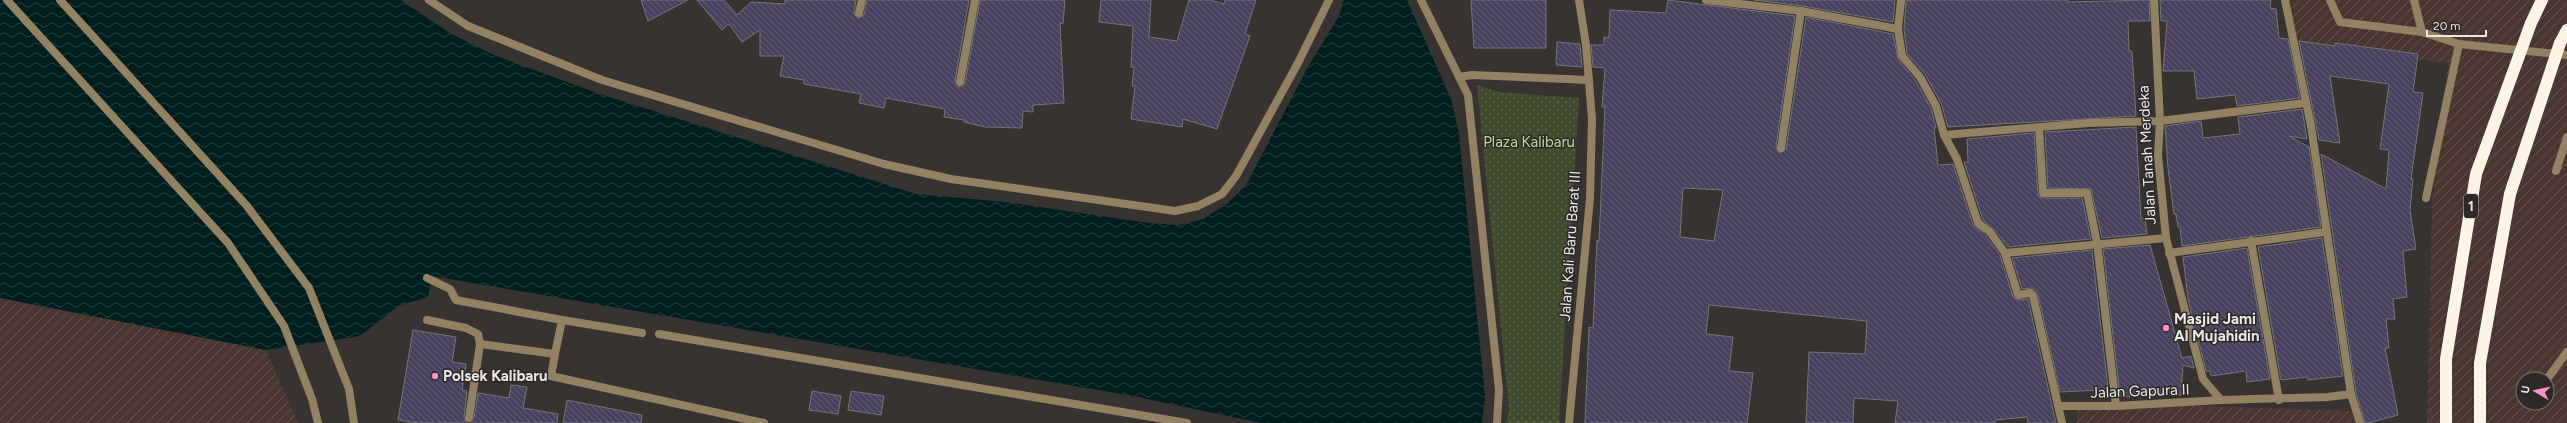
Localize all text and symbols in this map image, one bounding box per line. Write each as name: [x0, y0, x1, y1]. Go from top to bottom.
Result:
scale bar: [2427, 12, 2486, 38]
text: 20 m: [2433, 19, 2461, 33]
street label: Jalan Tanah Merdeka: [2134, 85, 2160, 225]
park label: Plaza Kalibaru: [1483, 133, 1575, 151]
street label: Jalan Kali Baru Barat III: [1556, 170, 1584, 322]
road number: 1: [2464, 194, 2478, 218]
place label: Masjid Jami Al Mujahidin: [2174, 310, 2260, 345]
marker: Masjid Jami Al Mujahidin: [2161, 323, 2171, 333]
place label: Polsek Kalibaru: [443, 367, 548, 385]
marker: Polsek Kalibaru: [430, 371, 440, 381]
north arrow: [2515, 371, 2555, 411]
street label: Jalan Gapura II: [2090, 380, 2190, 402]
text: U: [2519, 384, 2533, 394]

